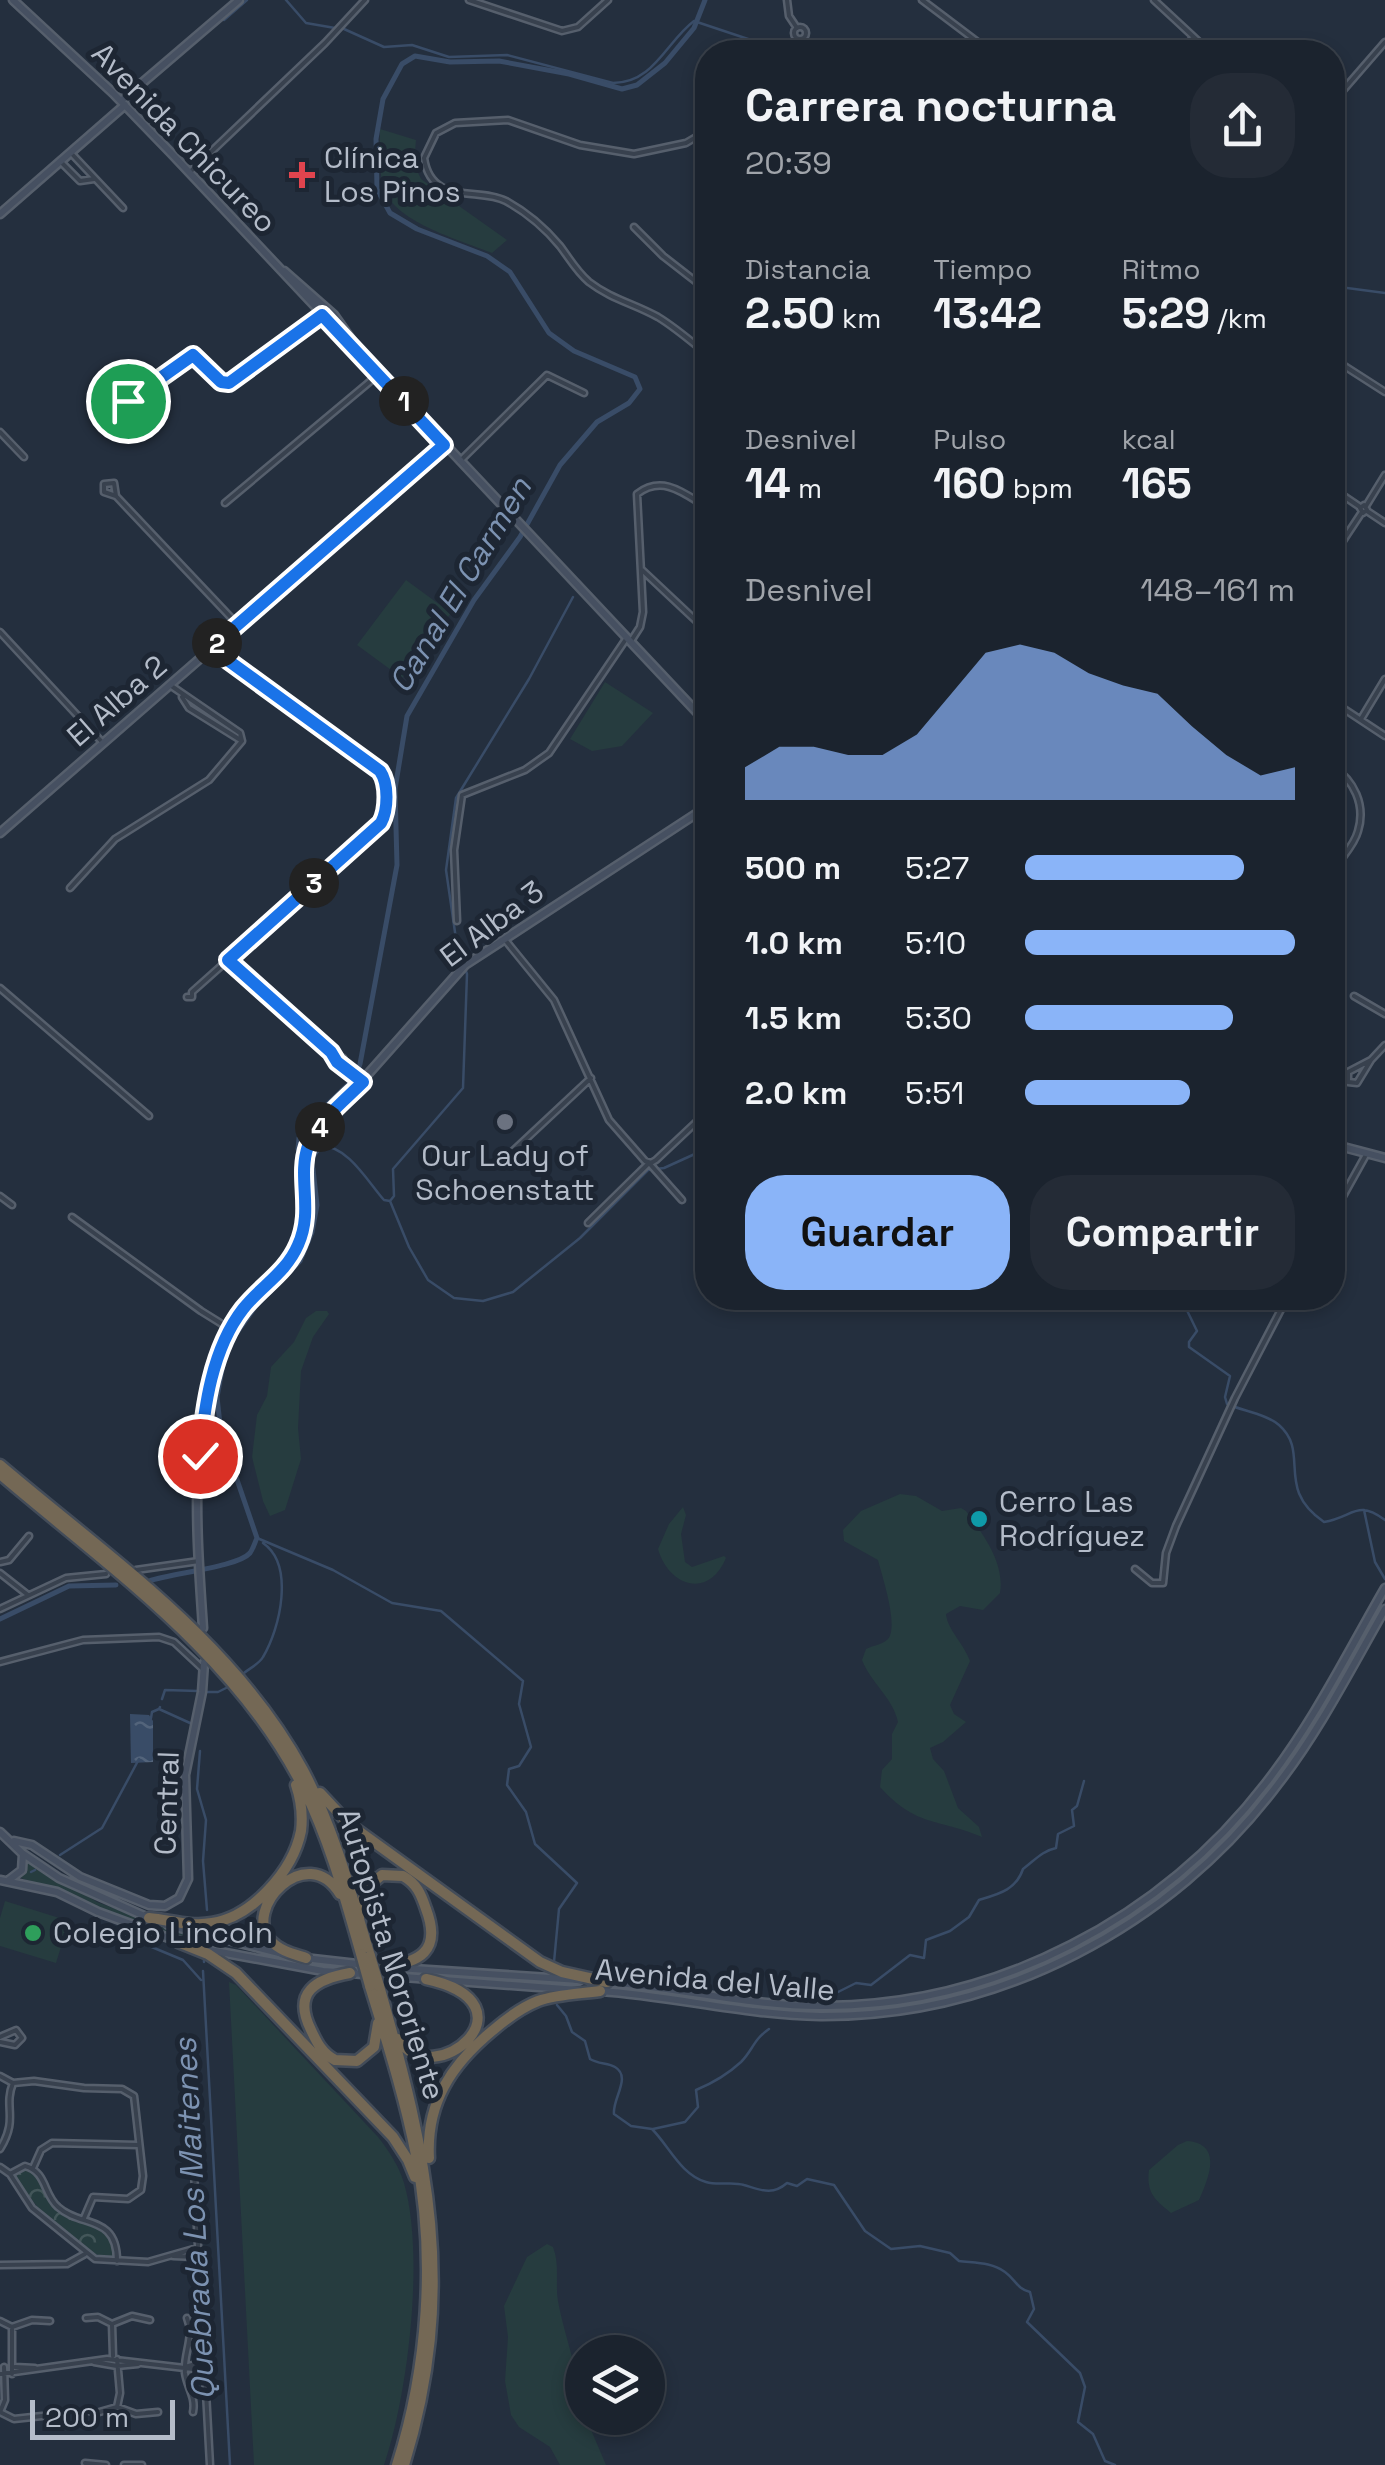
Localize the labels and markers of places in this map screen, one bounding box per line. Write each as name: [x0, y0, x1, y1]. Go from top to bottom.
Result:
place label: Clínica Los Pinos: [324, 138, 460, 211]
marker: Clínica Los Pinos: [289, 162, 315, 188]
pin: [86, 359, 171, 444]
pin: 1: [379, 376, 429, 426]
pin: 2: [192, 618, 242, 668]
pin: 3: [289, 858, 339, 908]
pin: 4: [295, 1102, 345, 1152]
marker: Our Lady of Schoenstatt: [494, 1111, 516, 1133]
place label: Our Lady of Schoenstatt: [415, 1136, 595, 1209]
pin: [158, 1414, 243, 1499]
place label: Cerro Las Rodríguez: [999, 1482, 1145, 1555]
marker: Cerro Las Rodríguez: [968, 1508, 990, 1530]
place label: Colegio Lincoln: [53, 1913, 273, 1952]
marker: Colegio Lincoln: [22, 1922, 44, 1944]

